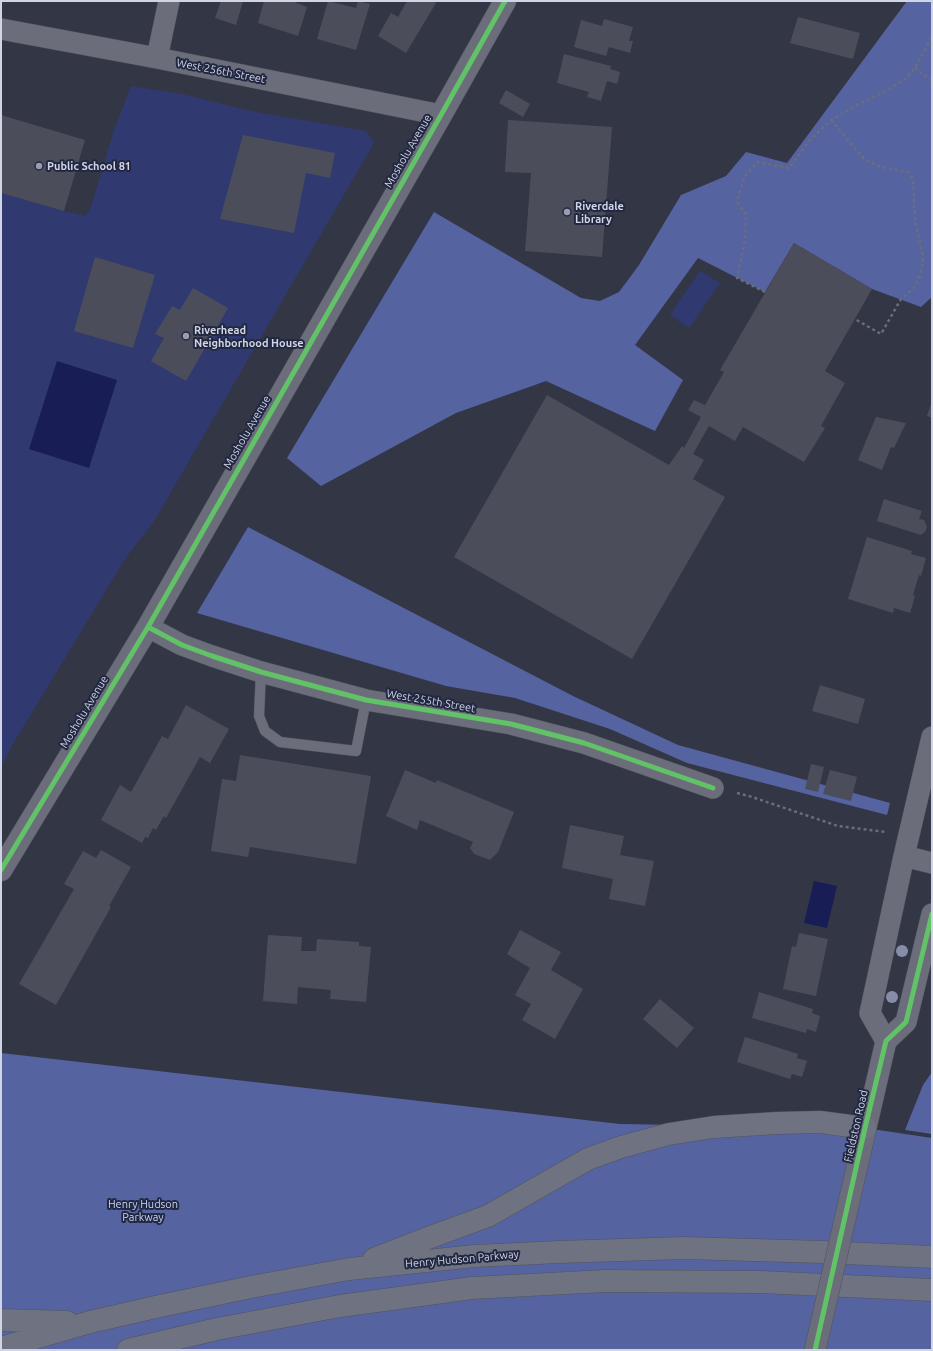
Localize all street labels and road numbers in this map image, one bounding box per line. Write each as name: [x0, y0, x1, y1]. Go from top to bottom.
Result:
street label: West 256th Street: [175, 56, 267, 86]
street label: Mosholu Avenue: [382, 112, 434, 190]
street label: Mosholu Avenue: [221, 393, 273, 471]
street label: Mosholu Avenue: [57, 673, 111, 751]
street label: West 255th Street: [385, 687, 477, 715]
street label: Fieldston Road: [841, 1089, 871, 1163]
street label: Henry Hudson Parkway: [405, 1247, 519, 1271]

